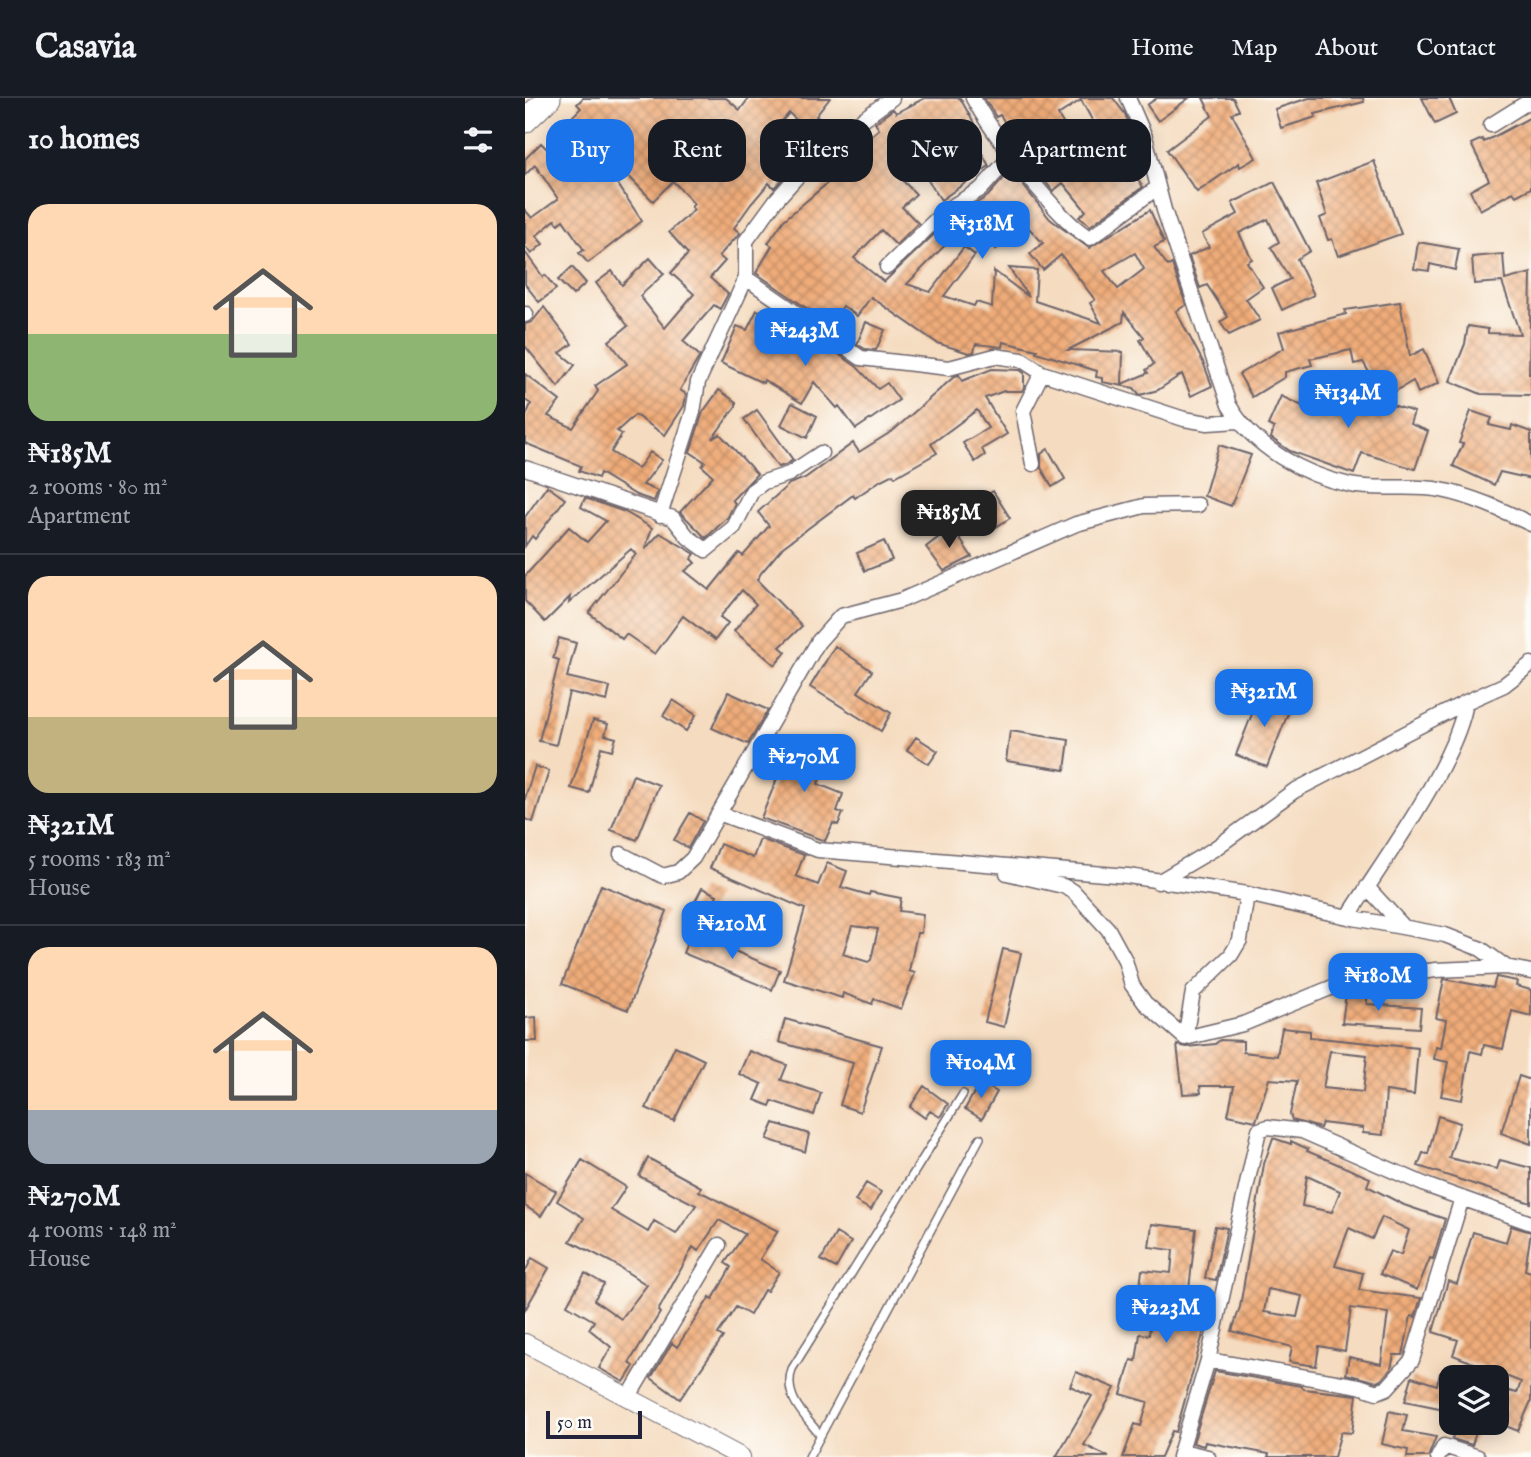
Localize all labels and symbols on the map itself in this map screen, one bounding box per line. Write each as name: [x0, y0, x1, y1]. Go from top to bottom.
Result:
pin: ₦318M: [933, 202, 1031, 261]
pin: ₦243M: [756, 308, 854, 368]
pin: ₦134M: [1299, 370, 1397, 430]
pin: ₦185M: [900, 490, 998, 550]
pin: ₦321M: [1215, 670, 1313, 729]
pin: ₦270M: [755, 734, 853, 794]
pin: ₦210M: [683, 902, 781, 961]
pin: ₦180M: [1329, 954, 1427, 1013]
pin: ₦104M: [932, 1040, 1030, 1100]
pin: ₦223M: [1117, 1286, 1215, 1345]
scale bar: [546, 1408, 642, 1440]

